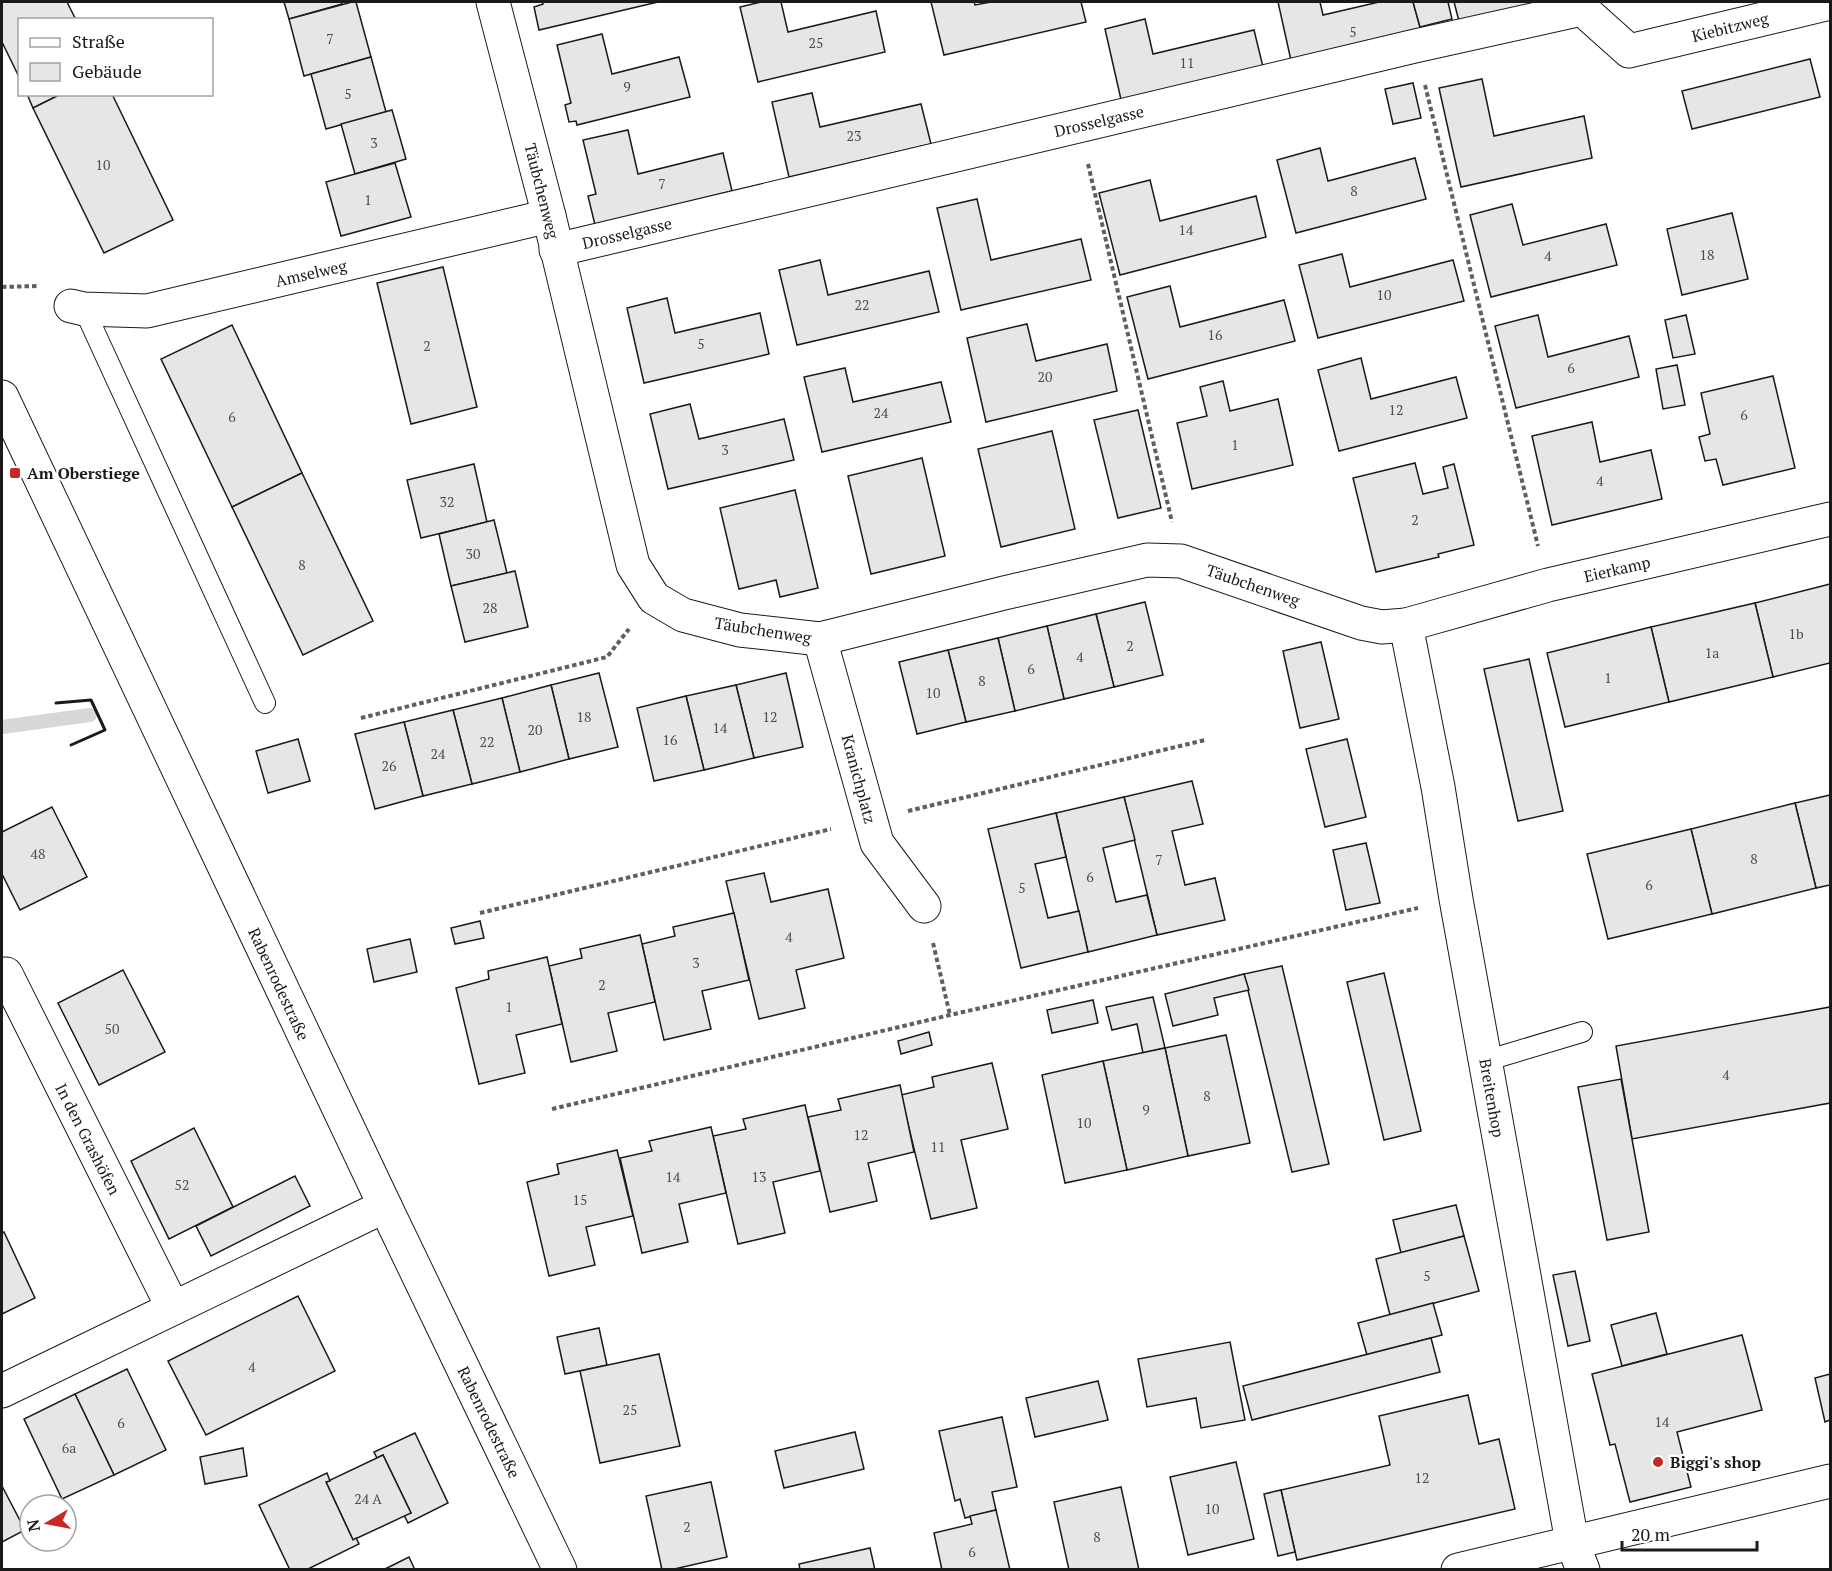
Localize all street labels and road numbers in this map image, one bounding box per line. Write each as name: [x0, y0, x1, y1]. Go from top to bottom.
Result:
street label: Kiebitzweg: [1689, 7, 1771, 47]
street label: Drosselgasse: [1052, 100, 1146, 142]
street label: Täubchenweg: [520, 141, 565, 242]
street label: Drosselgasse: [580, 212, 674, 254]
street label: Amselweg: [273, 254, 349, 292]
street label: Eierkamp: [1582, 551, 1652, 587]
street label: Täubchenweg: [1203, 559, 1303, 611]
street label: Täubchenweg: [713, 612, 813, 649]
street label: Kranichplatz: [837, 732, 881, 826]
street label: Rabenrodestraße: [243, 924, 315, 1044]
street label: Breitenhop: [1474, 1057, 1510, 1139]
street label: In den Grashöfen: [50, 1079, 126, 1199]
street label: Rabenrodestraße: [452, 1362, 526, 1482]

